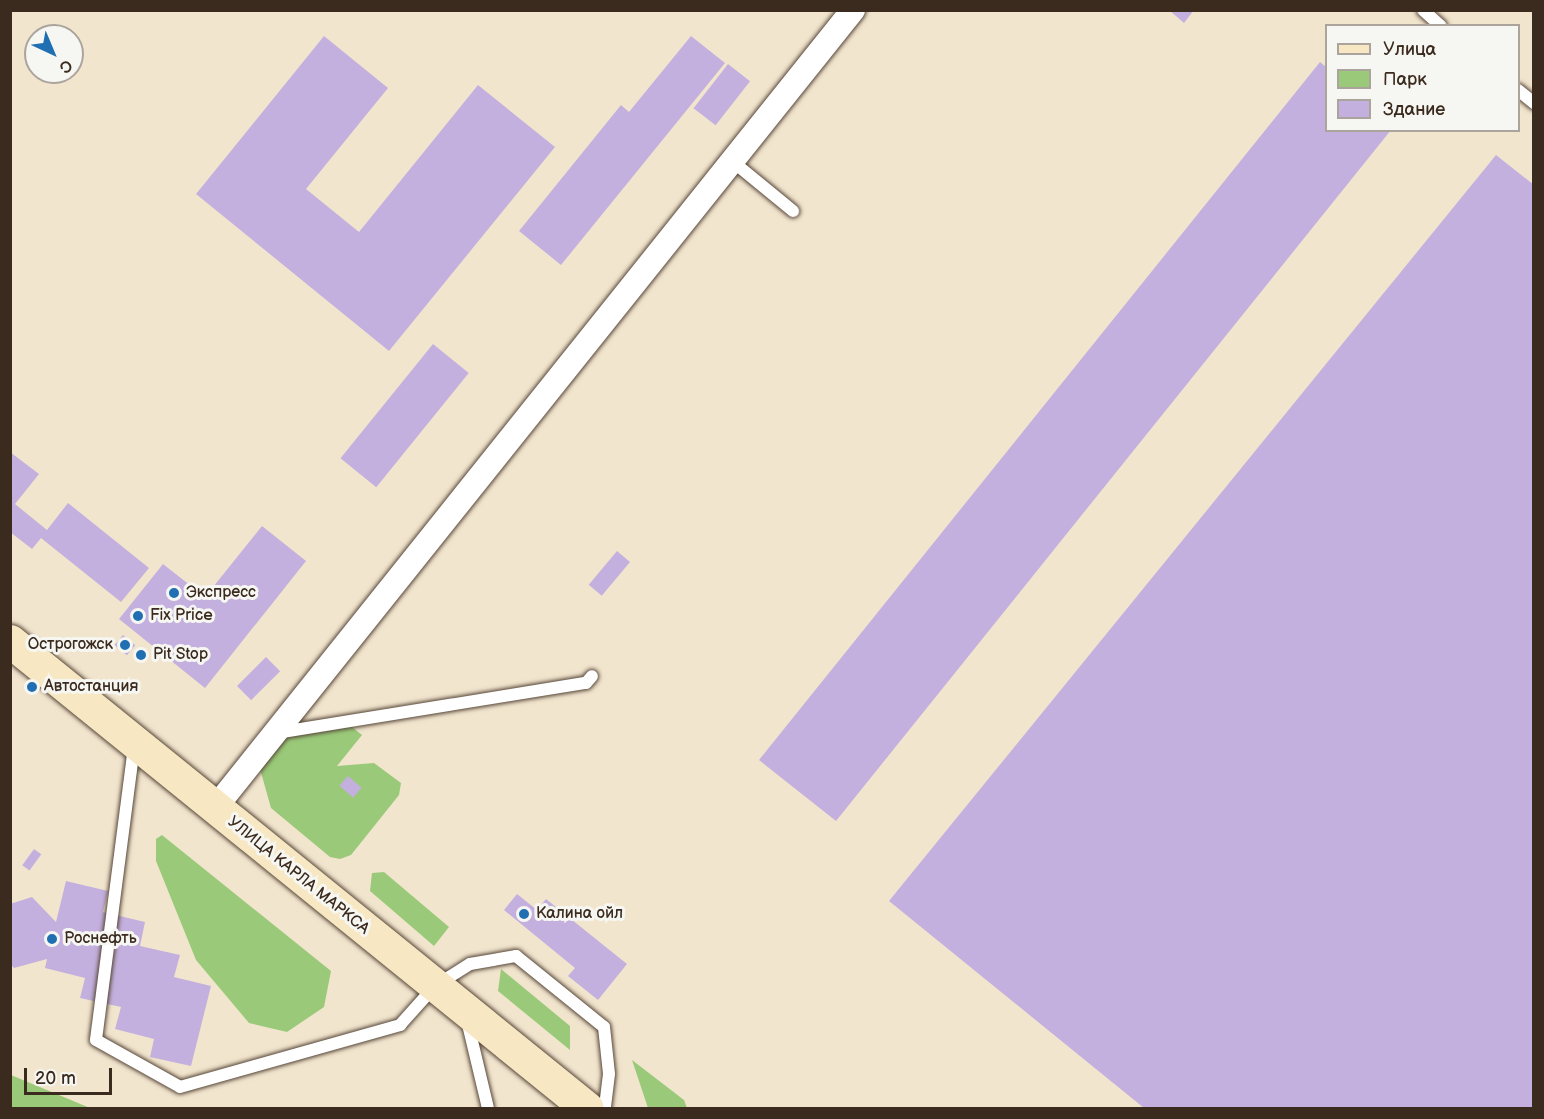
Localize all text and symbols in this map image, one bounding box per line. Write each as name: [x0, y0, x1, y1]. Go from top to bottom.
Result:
north arrow: [24, 24, 84, 84]
legend: [1325, 24, 1520, 132]
text: Улица: [1383, 39, 1436, 60]
text: С: [55, 55, 76, 77]
text: Парк: [1383, 69, 1427, 90]
text: Здание: [1383, 99, 1445, 120]
place label: Экспресс: [186, 583, 256, 603]
marker: Экспресс: [167, 586, 181, 600]
place label: Fix Price: [150, 606, 213, 626]
marker: Fix Price: [131, 609, 145, 623]
place label: Острогожск: [28, 635, 113, 655]
marker: Острогожск: [118, 638, 132, 652]
place label: Pit Stop: [153, 645, 209, 665]
marker: Pit Stop: [134, 648, 148, 662]
place label: Автостанция: [44, 677, 138, 697]
marker: Автостанция: [25, 680, 39, 694]
street label: УЛИЦА КАРЛА МАРКСА: [223, 813, 373, 939]
place label: Калина ойл: [536, 904, 623, 924]
marker: Калина ойл: [517, 907, 531, 921]
place label: Роснефть: [64, 929, 137, 949]
marker: Роснефть: [45, 932, 59, 946]
scale bar: [27, 1056, 116, 1094]
text: 20 m: [35, 1068, 76, 1089]

